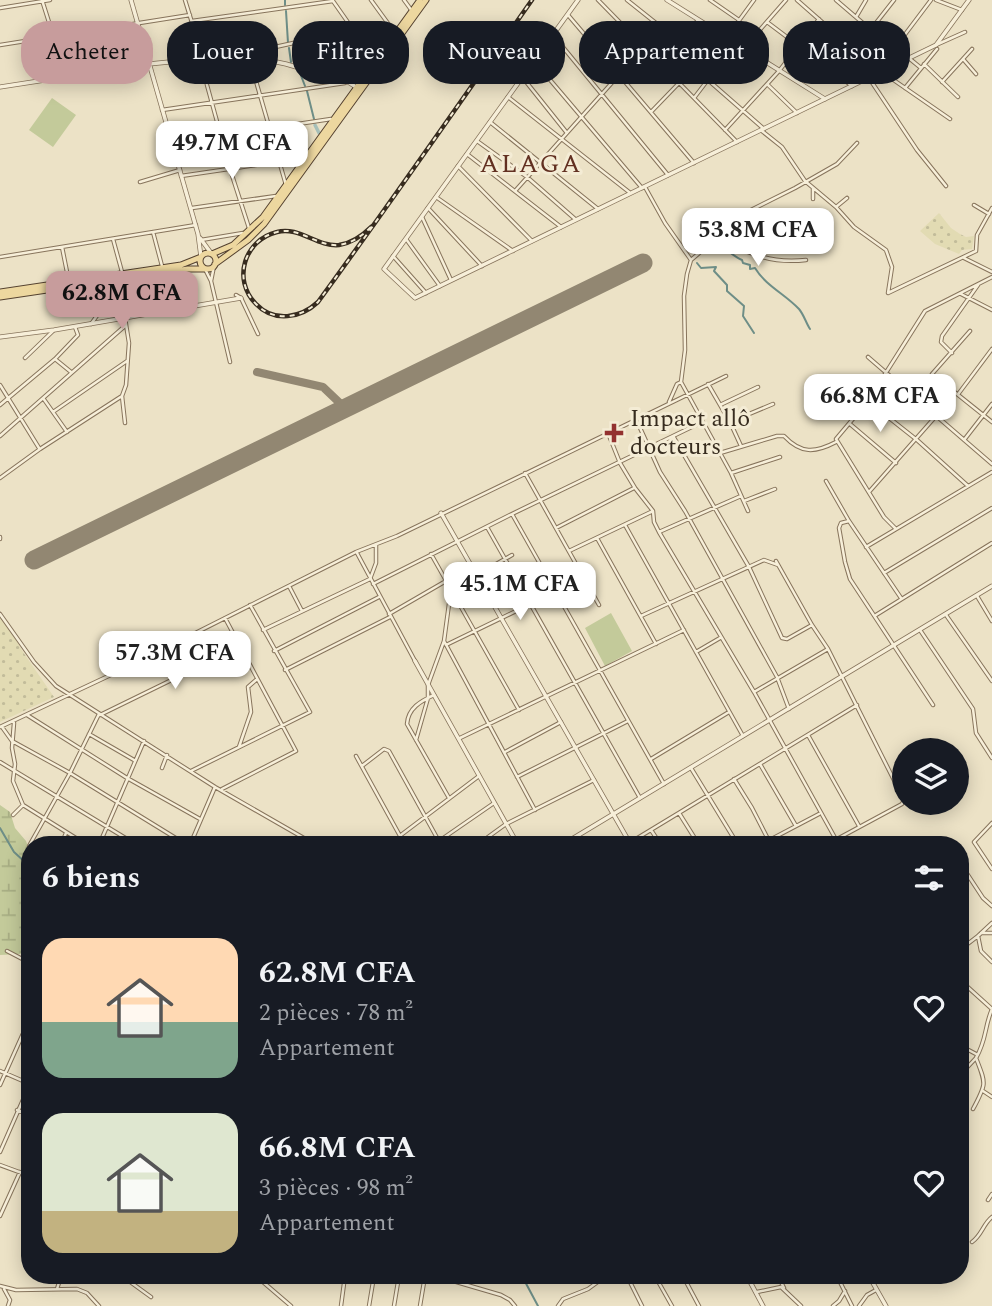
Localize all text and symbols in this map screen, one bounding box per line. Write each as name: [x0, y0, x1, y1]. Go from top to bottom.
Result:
chip: Acheter: [21, 21, 153, 84]
chip: Louer: [167, 21, 278, 84]
chip: Filtres: [292, 21, 409, 84]
chip: Nouveau: [423, 21, 565, 84]
chip: Appartement: [579, 21, 769, 84]
chip: Maison: [783, 21, 910, 84]
pin: 49.7M CFA: [152, 122, 312, 181]
text: 49.7M CFA: [172, 126, 292, 161]
district label: ALAGA: [479, 144, 583, 184]
pin: 53.8M CFA: [678, 208, 838, 268]
text: 53.8M CFA: [698, 213, 818, 248]
pin: 62.8M CFA: [42, 272, 202, 331]
text: 62.8M CFA: [62, 276, 182, 311]
pin: 66.8M CFA: [800, 374, 960, 434]
text: 66.8M CFA: [820, 379, 940, 414]
place label: Impact allô docteurs: [630, 401, 750, 465]
marker: Impact allô docteurs: [604, 423, 624, 443]
pin: 45.1M CFA: [440, 562, 600, 622]
text: 45.1M CFA: [460, 567, 580, 602]
pin: 57.3M CFA: [95, 632, 255, 691]
text: 57.3M CFA: [115, 636, 235, 671]
map controls: [892, 738, 969, 815]
button: layers: [892, 738, 969, 815]
text: 6 biens: [42, 855, 140, 901]
icon: filters: [910, 859, 948, 897]
text: 62.8M CFA: [259, 950, 416, 996]
icon: home: [98, 966, 182, 1050]
icon: heart: [910, 989, 948, 1027]
text: 2 pièces · 78 m²: [259, 996, 413, 1031]
text: Appartement: [259, 1031, 395, 1066]
text: 66.8M CFA: [259, 1125, 416, 1171]
icon: home: [98, 1141, 182, 1225]
icon: heart: [910, 1164, 948, 1202]
text: 3 pièces · 98 m²: [259, 1171, 413, 1206]
text: Appartement: [259, 1206, 395, 1241]

